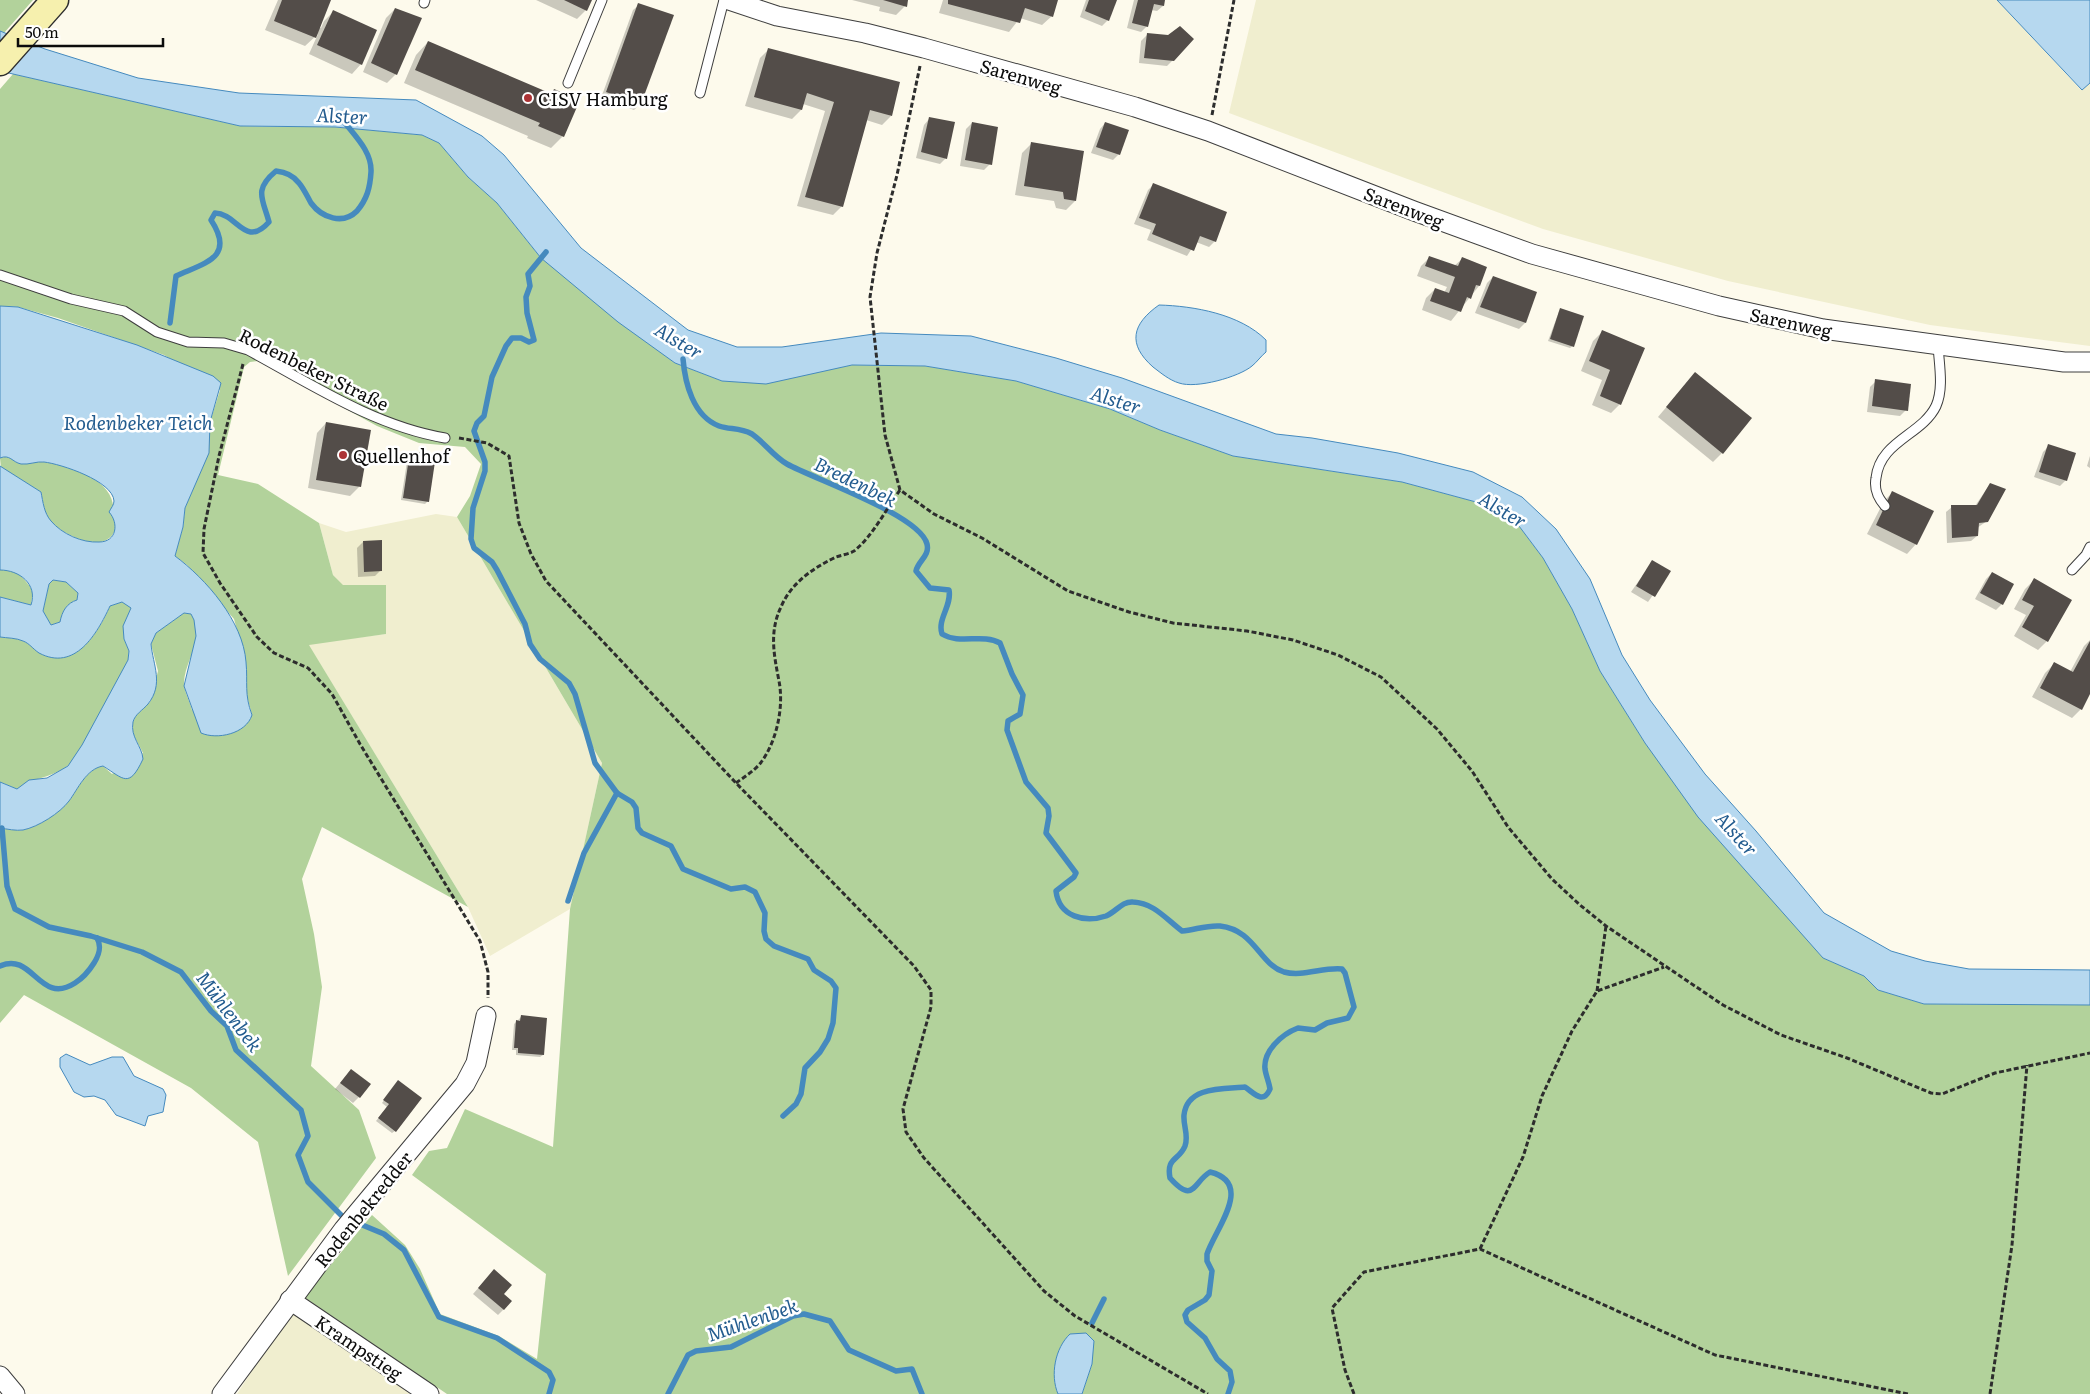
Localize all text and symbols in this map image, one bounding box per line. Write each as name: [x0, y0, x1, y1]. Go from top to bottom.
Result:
scale bar: [18, 15, 162, 47]
text: 50 m: [25, 20, 59, 43]
street label: Sarenweg: [977, 52, 1066, 101]
place label: CISV Hamburg: [538, 85, 669, 112]
marker: CISV Hamburg: [522, 92, 534, 104]
water label: Alster: [316, 100, 369, 130]
street label: Sarenweg: [1360, 179, 1449, 235]
street label: Sarenweg: [1747, 300, 1836, 344]
water label: Alster: [650, 315, 708, 365]
street label: Rodenbeker Straße: [235, 321, 393, 417]
water label: Alster: [1087, 378, 1145, 420]
water label: Rodenbeker Teich: [63, 408, 213, 436]
place label: Quellenhof: [353, 442, 451, 469]
marker: Quellenhof: [337, 449, 349, 461]
water label: Bredenbek: [810, 449, 903, 513]
water label: Alster: [1474, 484, 1532, 534]
water label: Alster: [1709, 804, 1765, 862]
water label: Mühlenbek: [190, 965, 270, 1058]
street label: Rodenbekredder: [308, 1145, 419, 1273]
water label: Mühlenbek: [703, 1290, 802, 1348]
street label: Krampstieg: [310, 1308, 409, 1387]

